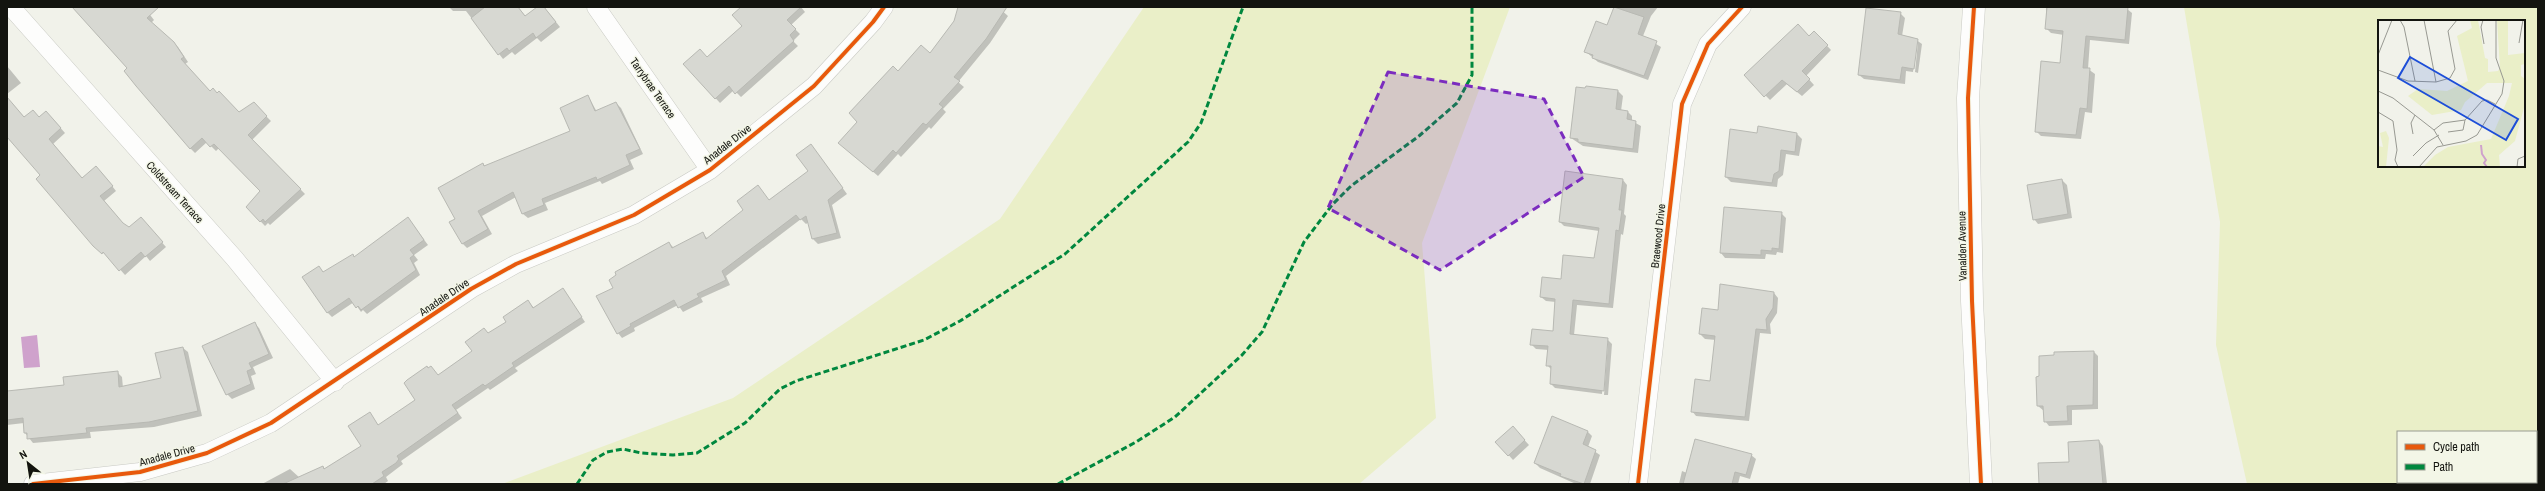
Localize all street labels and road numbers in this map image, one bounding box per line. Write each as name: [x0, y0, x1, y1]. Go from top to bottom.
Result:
street label: Tarrybrae Terrace: [627, 55, 679, 121]
street label: Anadale Drive: [699, 121, 754, 168]
street label: Coldstream Terrace: [144, 158, 206, 226]
street label: Braewood Drive: [1648, 203, 1668, 269]
street label: Vanalden Avenue: [1954, 211, 1970, 281]
street label: Anadale Drive: [416, 275, 472, 319]
street label: Anadale Drive: [137, 441, 196, 469]

